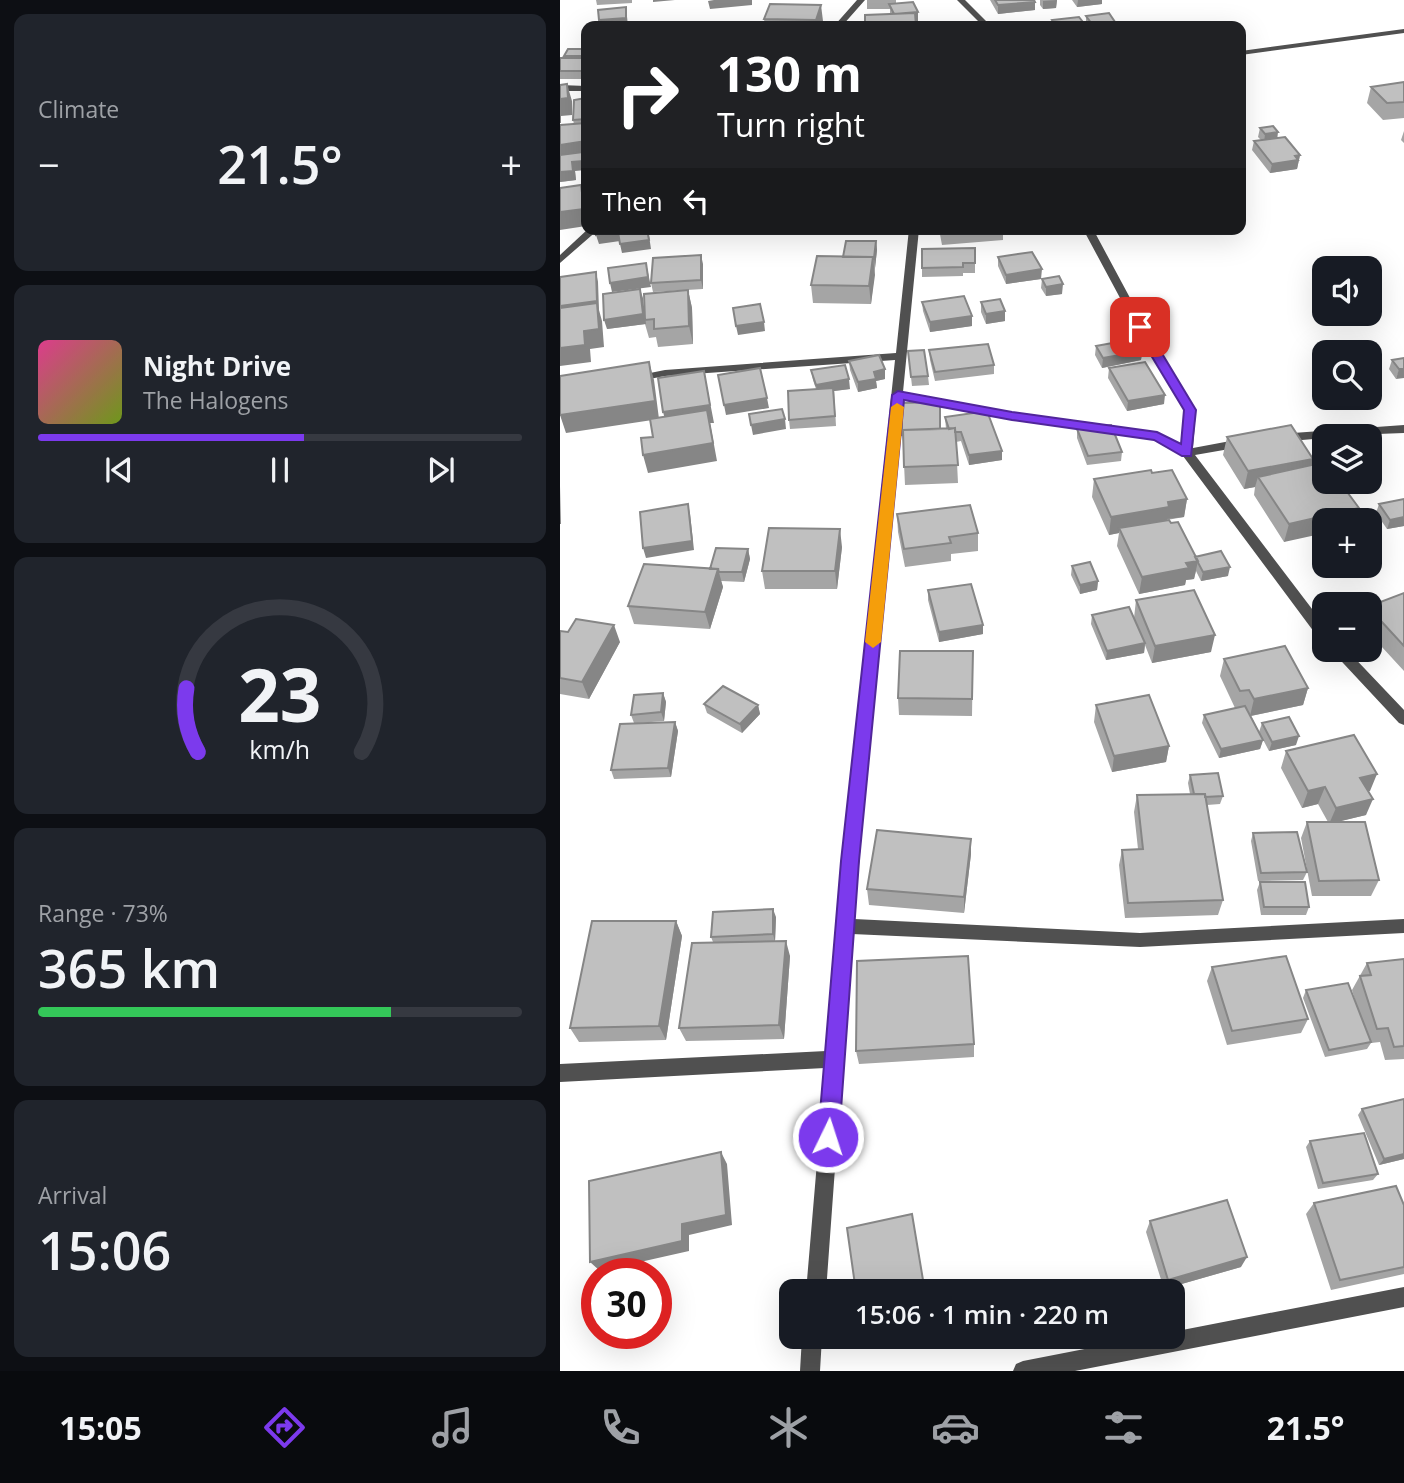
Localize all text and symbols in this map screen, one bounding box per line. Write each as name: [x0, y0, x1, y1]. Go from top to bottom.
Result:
text: 130 m: [717, 40, 862, 106]
icon: right: [602, 49, 693, 140]
text: Climate: [38, 93, 119, 125]
text: Turn right: [717, 103, 865, 146]
text: 21.5°: [217, 128, 343, 199]
text: −: [38, 138, 60, 190]
text: +: [500, 138, 522, 190]
icon: left: [677, 182, 715, 220]
text: Then: [602, 183, 663, 219]
map controls: [1312, 256, 1382, 662]
button: sound: [1312, 256, 1382, 326]
pin: [1110, 297, 1170, 357]
icon: arrive: [1121, 308, 1159, 346]
button: search: [1312, 340, 1382, 410]
text: Night Drive: [143, 348, 291, 384]
text: The Halogens: [143, 384, 289, 416]
button: layers: [1312, 424, 1382, 494]
icon: previous: [100, 451, 138, 489]
icon: pause: [261, 451, 299, 489]
icon: next: [422, 451, 460, 489]
button: +: [1312, 508, 1382, 578]
button: −: [1312, 592, 1382, 662]
text: 23: [238, 644, 322, 743]
text: km/h: [250, 731, 310, 765]
text: Range · 73%: [38, 897, 168, 929]
text: 365 km: [38, 932, 220, 1003]
position arrow: [791, 1100, 865, 1174]
text: Arrival: [38, 1179, 107, 1211]
text: 15:06: [38, 1214, 171, 1285]
speed limit sign: 30: [581, 1258, 672, 1349]
text: 15:06 · 1 min · 220 m: [855, 1296, 1109, 1332]
icon: directions: [260, 1403, 309, 1452]
icon: music: [428, 1403, 477, 1452]
icon: phone: [596, 1403, 645, 1452]
icon: climate: [764, 1403, 813, 1452]
icon: car: [931, 1403, 980, 1452]
icon: filters: [1099, 1403, 1148, 1452]
text: 15:05: [59, 1406, 142, 1449]
text: 21.5°: [1267, 1406, 1345, 1449]

